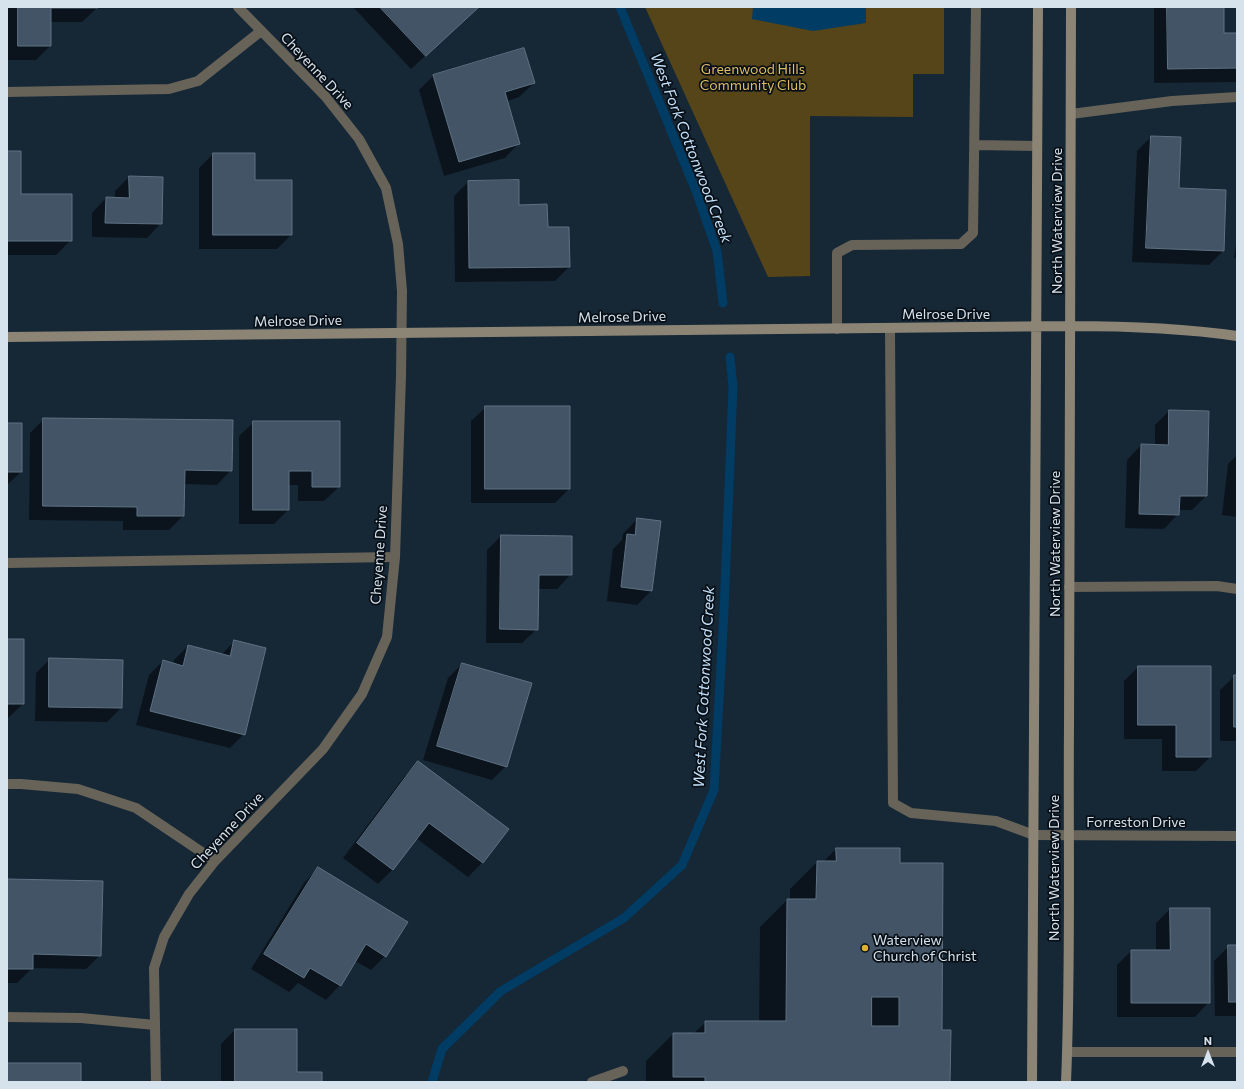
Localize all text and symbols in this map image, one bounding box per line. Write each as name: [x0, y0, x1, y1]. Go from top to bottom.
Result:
street label: Cheyenne Drive: [277, 29, 357, 113]
water label: West Fork Cottonwood Creek: [646, 50, 736, 246]
park label: Greenwood Hills Community Club: [700, 61, 806, 94]
street label: North Waterview Drive: [1049, 148, 1065, 294]
street label: Melrose Drive: [902, 306, 990, 322]
street label: Melrose Drive: [578, 308, 666, 326]
street label: Melrose Drive: [254, 312, 342, 330]
street label: North Waterview Drive: [1047, 471, 1063, 617]
street label: Cheyenne Drive: [367, 505, 391, 605]
water label: West Fork Cottonwood Creek: [690, 586, 718, 788]
street label: Cheyenne Drive: [187, 789, 267, 873]
street label: North Waterview Drive: [1046, 795, 1062, 941]
street label: Forreston Drive: [1086, 814, 1186, 830]
place label: Waterview Church of Christ: [873, 932, 977, 964]
marker: Waterview Church of Christ: [860, 943, 870, 953]
north arrow: [1188, 1033, 1228, 1073]
text: N: [1204, 1034, 1212, 1047]

